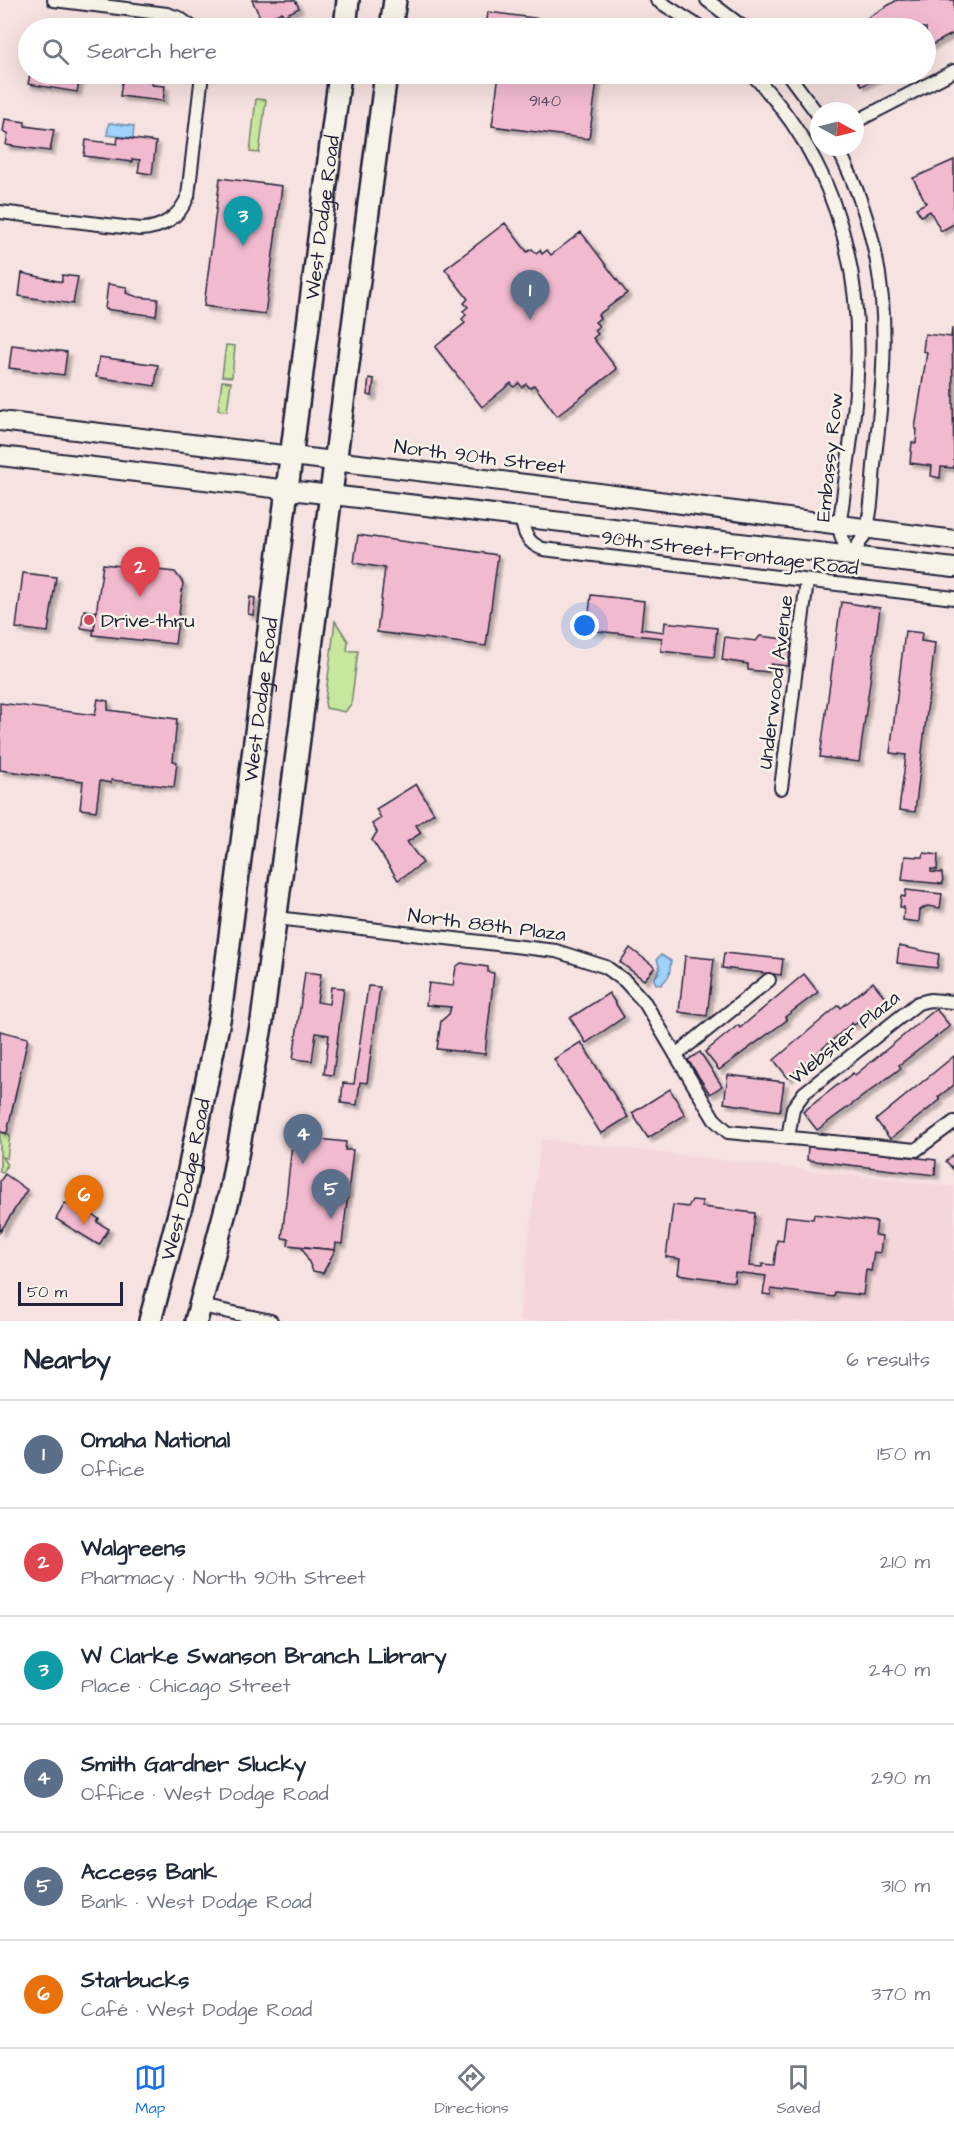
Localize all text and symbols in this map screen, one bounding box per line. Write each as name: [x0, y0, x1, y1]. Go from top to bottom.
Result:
search box: [18, 18, 936, 84]
icon: search: [39, 35, 72, 68]
text: Search here: [87, 36, 217, 67]
house number: 9140: [529, 90, 561, 112]
north arrow: [810, 102, 864, 156]
street label: West Dodge Road: [298, 134, 347, 301]
pin: 3: [224, 196, 262, 246]
pin: 1: [510, 270, 550, 320]
street label: Embassy Row: [809, 391, 852, 523]
street label: North 90th Street: [393, 433, 567, 481]
street label: 90th Street Frontage Road: [599, 523, 860, 584]
pin: 2: [120, 548, 160, 597]
street label: Underwood Avenue: [751, 593, 801, 771]
place label: Drive-thru: [101, 607, 195, 635]
your location: [570, 611, 599, 640]
marker: Drive-thru: [82, 613, 96, 627]
street label: West Dodge Road: [237, 616, 286, 784]
street label: North 88th Plaza: [406, 901, 567, 949]
street label: Webster Plaza: [783, 984, 906, 1091]
street label: West Dodge Road: [154, 1096, 218, 1264]
pin: 4: [284, 1114, 322, 1164]
pin: 5: [312, 1170, 350, 1219]
pin: 6: [64, 1176, 104, 1225]
scale bar: [18, 1279, 123, 1306]
text: 50 m: [27, 1281, 67, 1303]
text: Nearby: [24, 1342, 111, 1378]
text: 6 results: [846, 1346, 930, 1374]
text: Omaha National: [81, 1425, 230, 1456]
text: 1: [42, 1440, 45, 1468]
text: 150 m: [877, 1440, 930, 1468]
text: Office: [81, 1456, 145, 1484]
text: Walgreens: [81, 1533, 186, 1564]
text: 2: [38, 1548, 49, 1576]
text: 210 m: [880, 1548, 930, 1576]
text: Pharmacy · North 90th Street: [81, 1564, 366, 1592]
text: W Clarke Swanson Branch Library: [81, 1641, 447, 1672]
text: 3: [38, 1656, 49, 1684]
text: 240 m: [869, 1656, 930, 1684]
text: Place · Chicago Street: [81, 1672, 291, 1700]
text: Smith Gardner Slucky: [81, 1749, 306, 1780]
text: 4: [37, 1764, 50, 1792]
text: 290 m: [871, 1764, 930, 1792]
text: Office · West Dodge Road: [81, 1780, 329, 1808]
text: Access Bank: [81, 1857, 217, 1888]
text: 5: [36, 1872, 51, 1900]
text: 310 m: [881, 1872, 930, 1900]
text: Bank · West Dodge Road: [81, 1888, 312, 1916]
text: Starbucks: [81, 1965, 189, 1996]
text: 6: [37, 1980, 50, 2008]
text: 370 m: [871, 1980, 930, 2008]
text: Café · West Dodge Road: [81, 1996, 312, 2024]
tab: Map: [134, 2061, 167, 2119]
tab: Directions: [435, 2061, 509, 2119]
tab: Saved: [777, 2061, 820, 2119]

